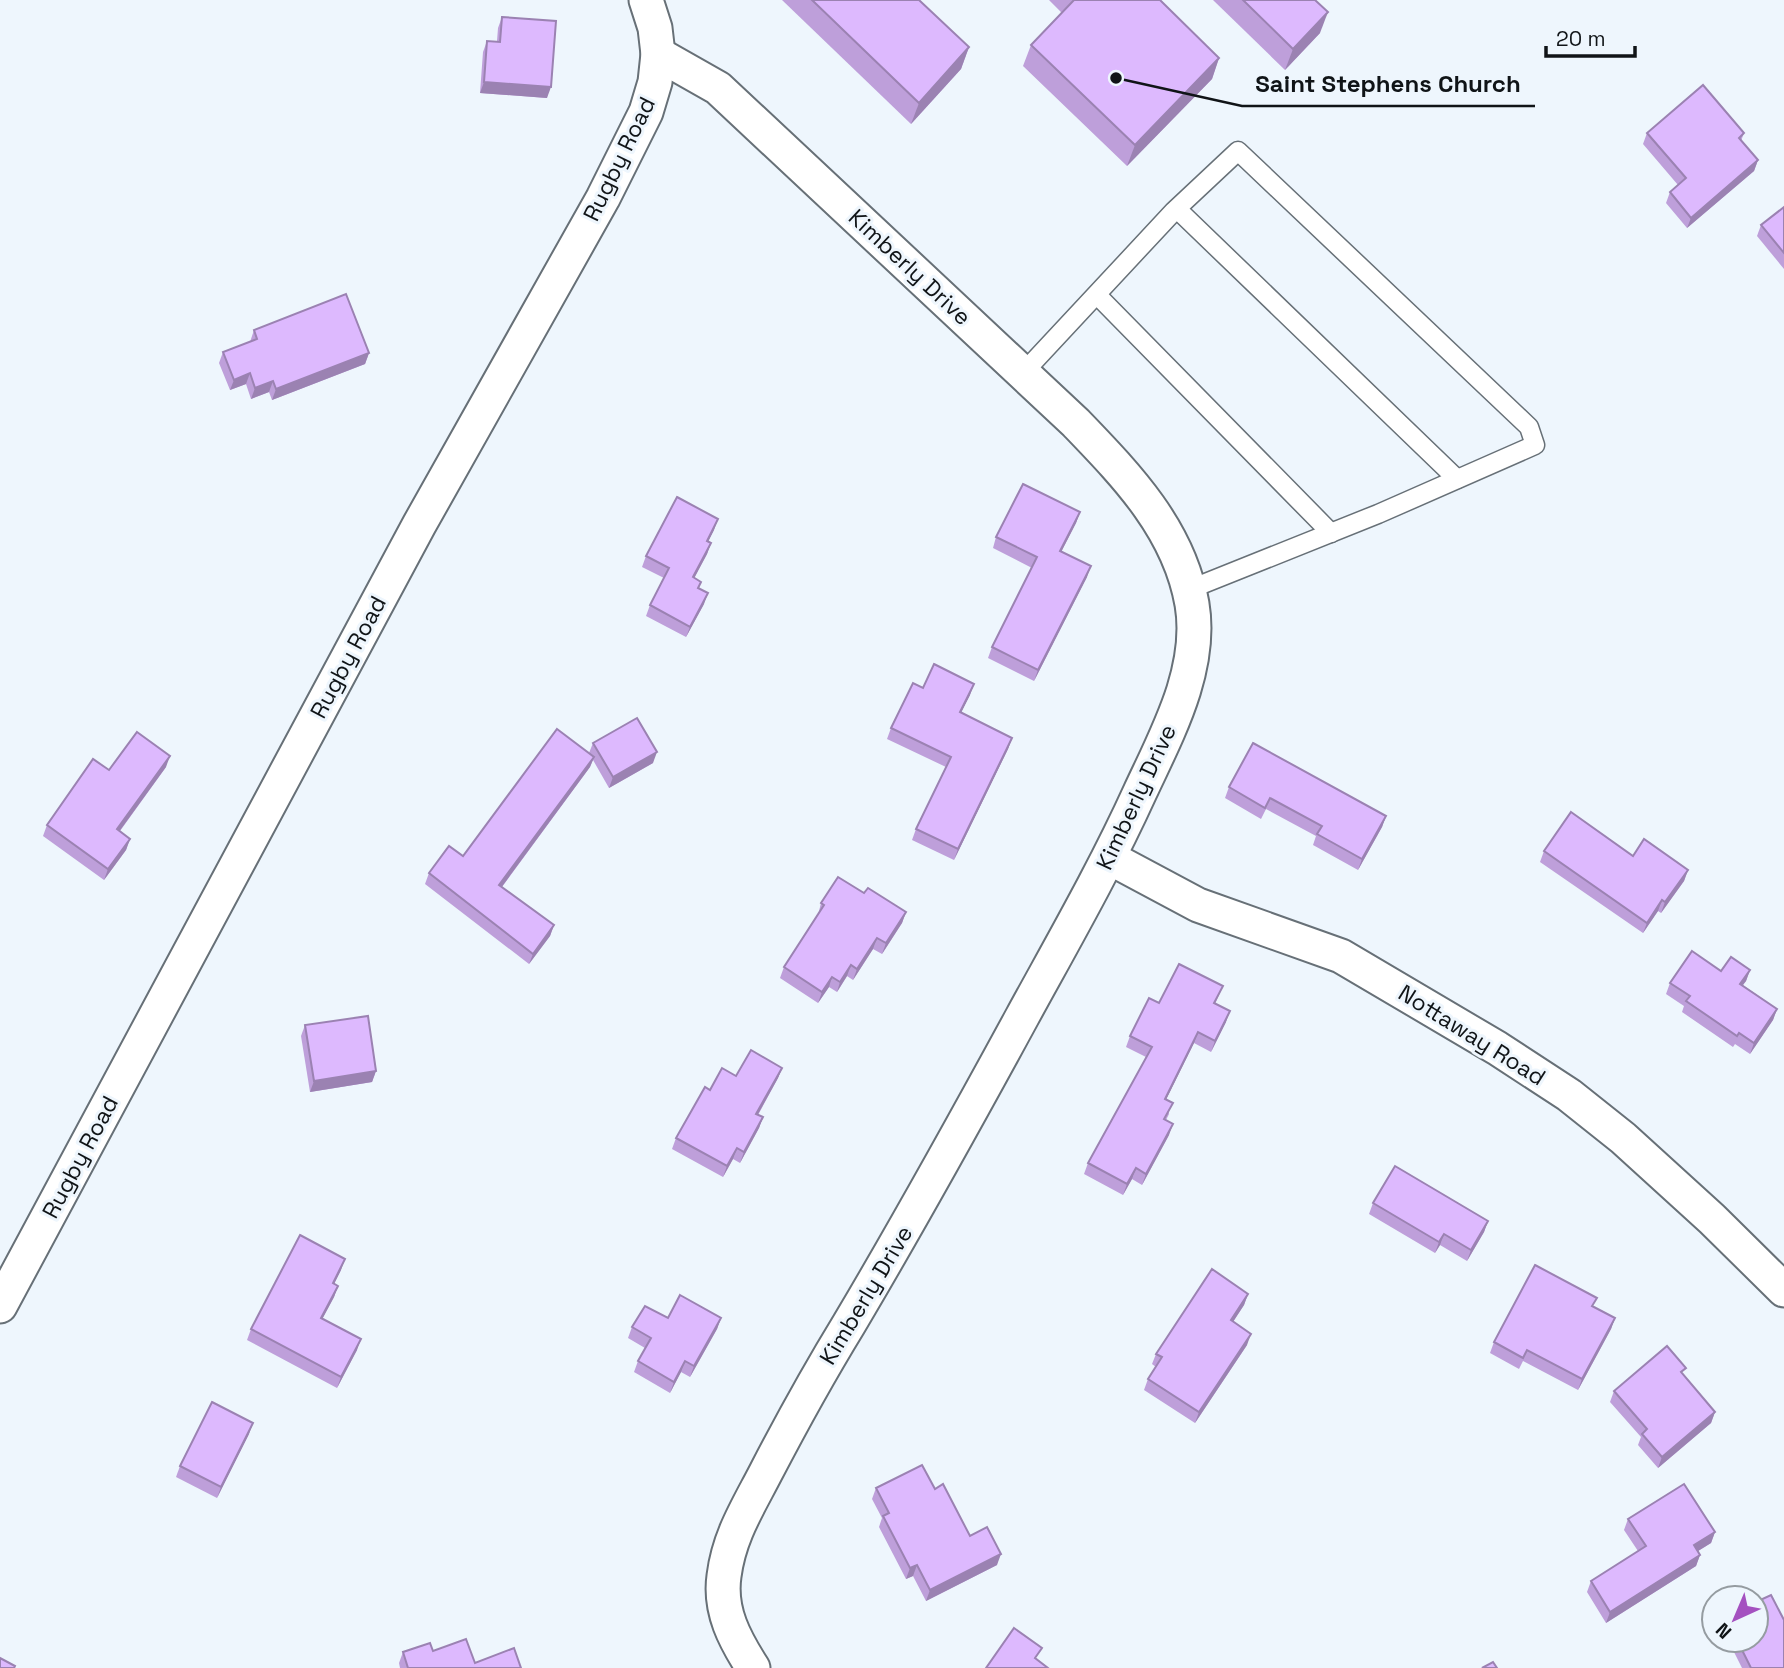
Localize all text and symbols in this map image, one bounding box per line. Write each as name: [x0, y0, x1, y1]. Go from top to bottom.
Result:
scale bar: [1546, 14, 1635, 58]
text: 20 m: [1556, 25, 1606, 52]
callout: Saint Stephens Church: [1242, 61, 1535, 106]
text: Saint Stephens Church: [1255, 68, 1521, 99]
street label: Rugby Road: [576, 92, 662, 226]
street label: Kimberly Drive: [842, 202, 978, 332]
street label: Rugby Road: [303, 591, 393, 723]
street label: Kimberly Drive: [1089, 719, 1183, 875]
street label: Nottaway Road: [1393, 978, 1551, 1092]
street label: Rugby Road: [35, 1091, 125, 1223]
street label: Kimberly Drive: [813, 1220, 919, 1370]
north arrow: [1700, 1584, 1770, 1654]
text: N: [1710, 1617, 1737, 1644]

